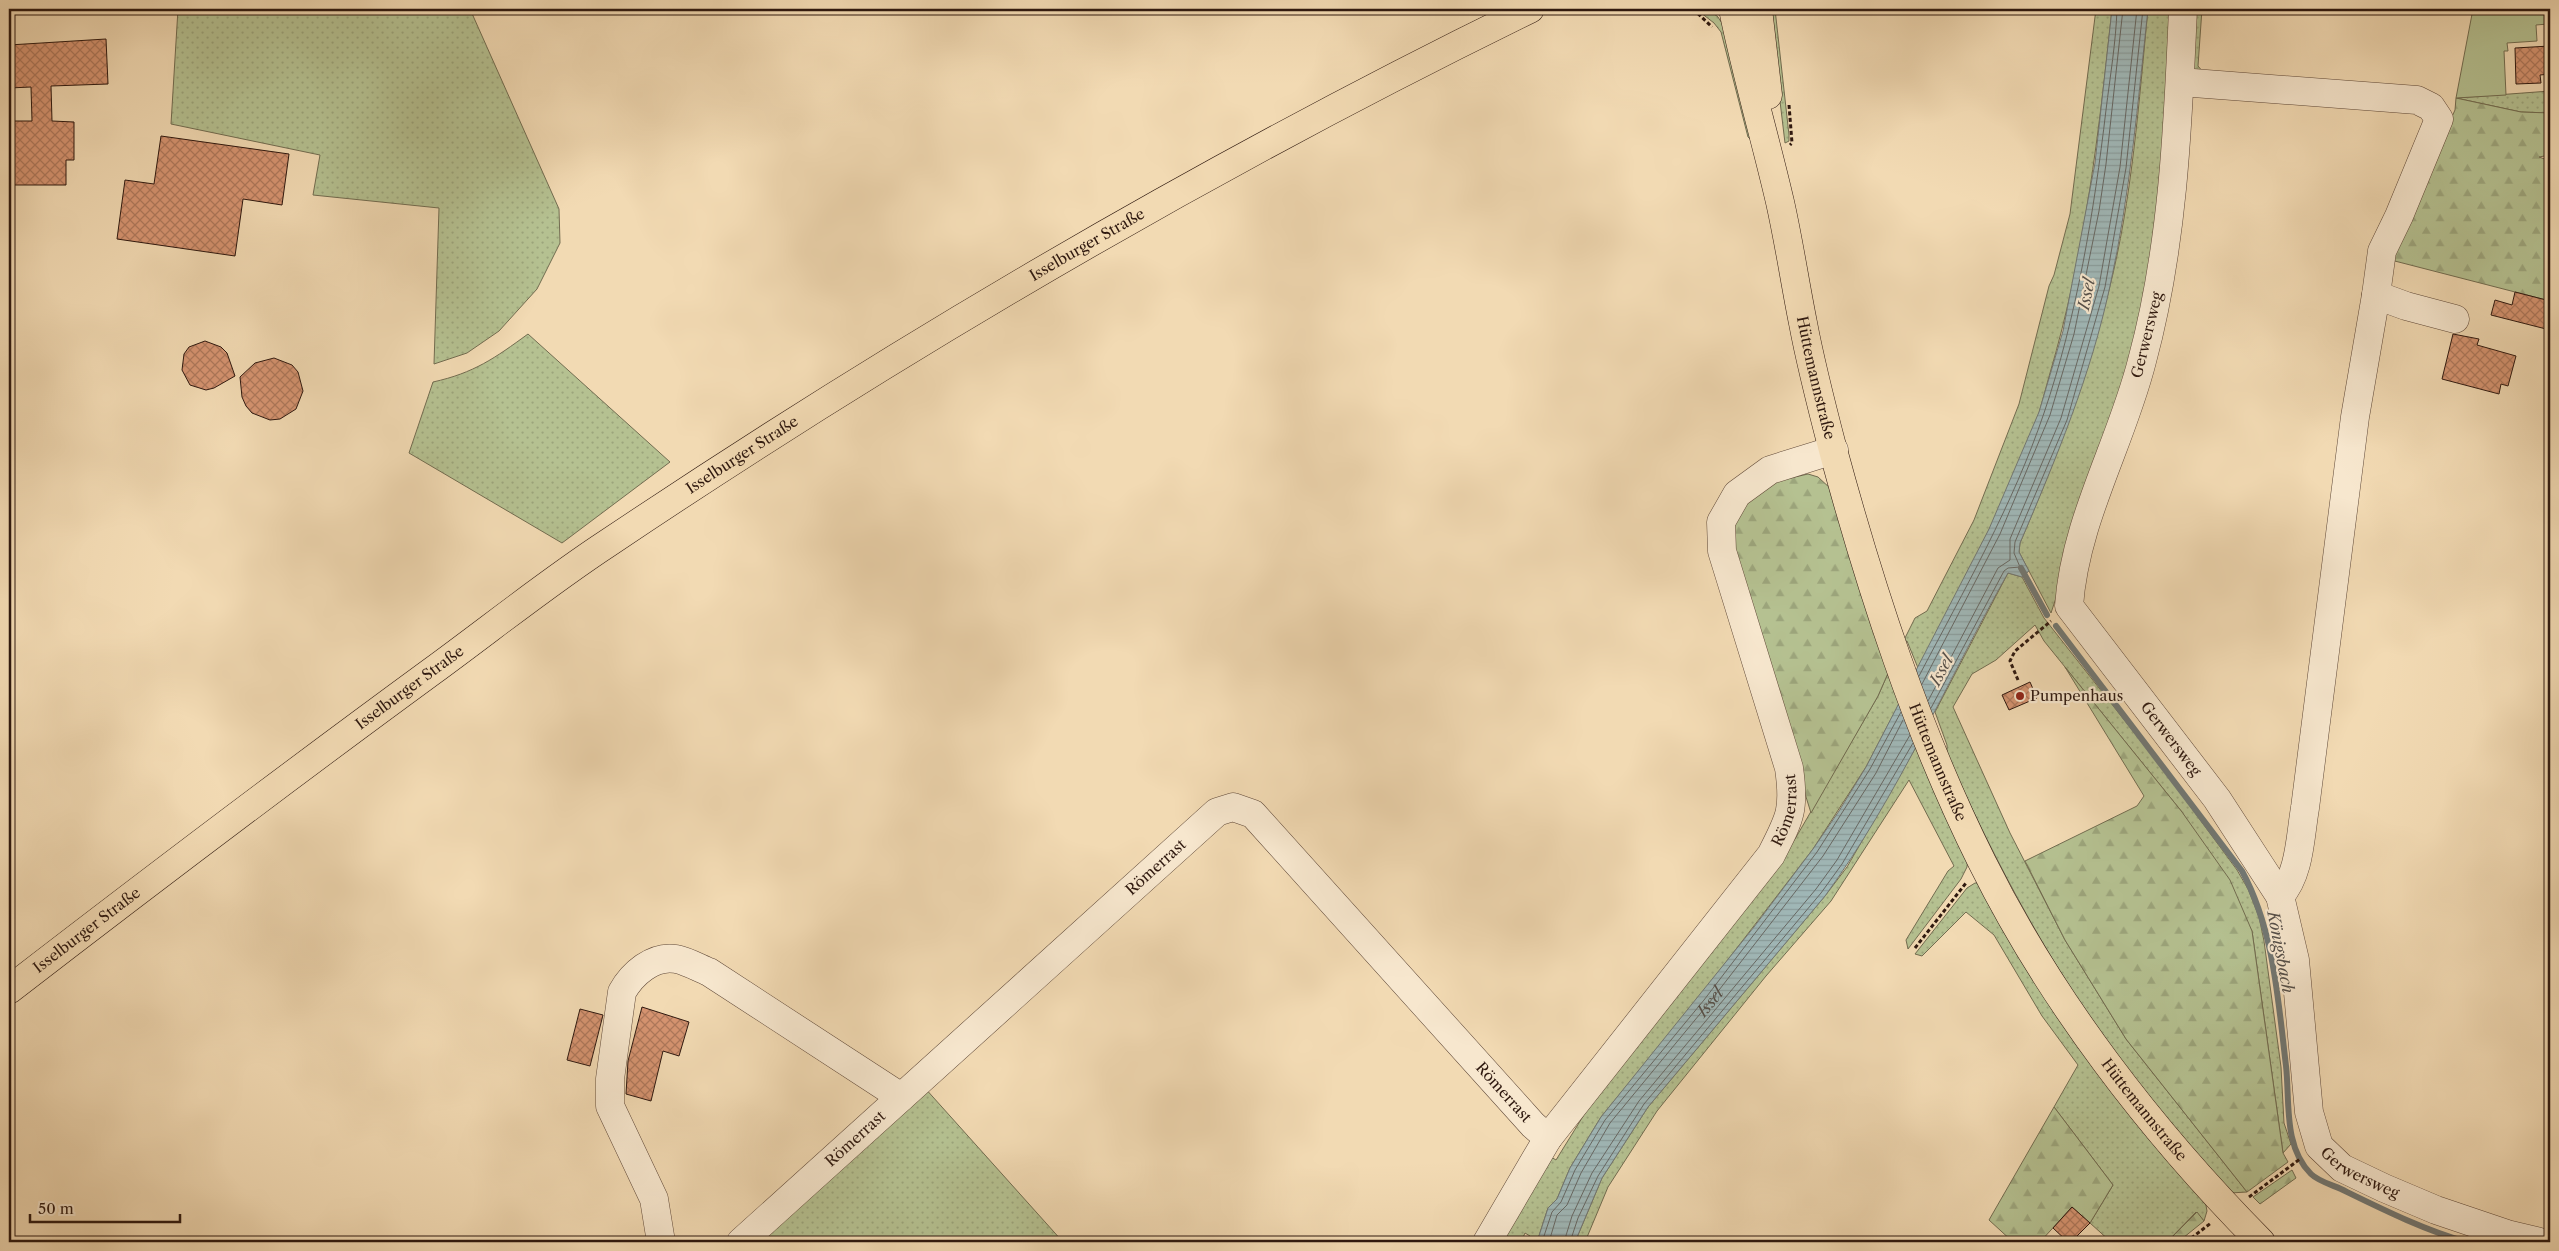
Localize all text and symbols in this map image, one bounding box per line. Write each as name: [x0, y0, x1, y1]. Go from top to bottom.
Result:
street label: Isselburger Straße: [1026, 204, 1148, 285]
water label: Issel: [2073, 275, 2099, 314]
street label: Gerwersweg: [2127, 290, 2166, 380]
street label: Hüttemannstraße: [1793, 314, 1840, 441]
street label: Isselburger Straße: [682, 411, 802, 498]
street label: Isselburger Straße: [352, 641, 467, 733]
water label: Issel: [1924, 650, 1958, 691]
place label: Pumpenhaus: [2030, 686, 2123, 705]
marker: Pumpenhaus: [2014, 690, 2026, 702]
street label: Gerwersweg: [2137, 698, 2206, 779]
street label: Hüttemannstraße: [1905, 700, 1971, 824]
street label: Römerrast: [1767, 772, 1800, 849]
street label: Römerrast: [1121, 834, 1190, 899]
street label: Isselburger Straße: [29, 883, 144, 977]
water label: Königsbach: [2263, 907, 2299, 995]
water label: Issel: [1691, 982, 1729, 1022]
street label: Hüttemannstraße: [2098, 1055, 2191, 1165]
street label: Römerrast: [1472, 1058, 1537, 1127]
street label: Römerrast: [821, 1106, 890, 1170]
street label: Gerwersweg: [2317, 1143, 2402, 1202]
scale bar: [30, 1191, 180, 1223]
text: 50 m: [38, 1199, 74, 1218]

